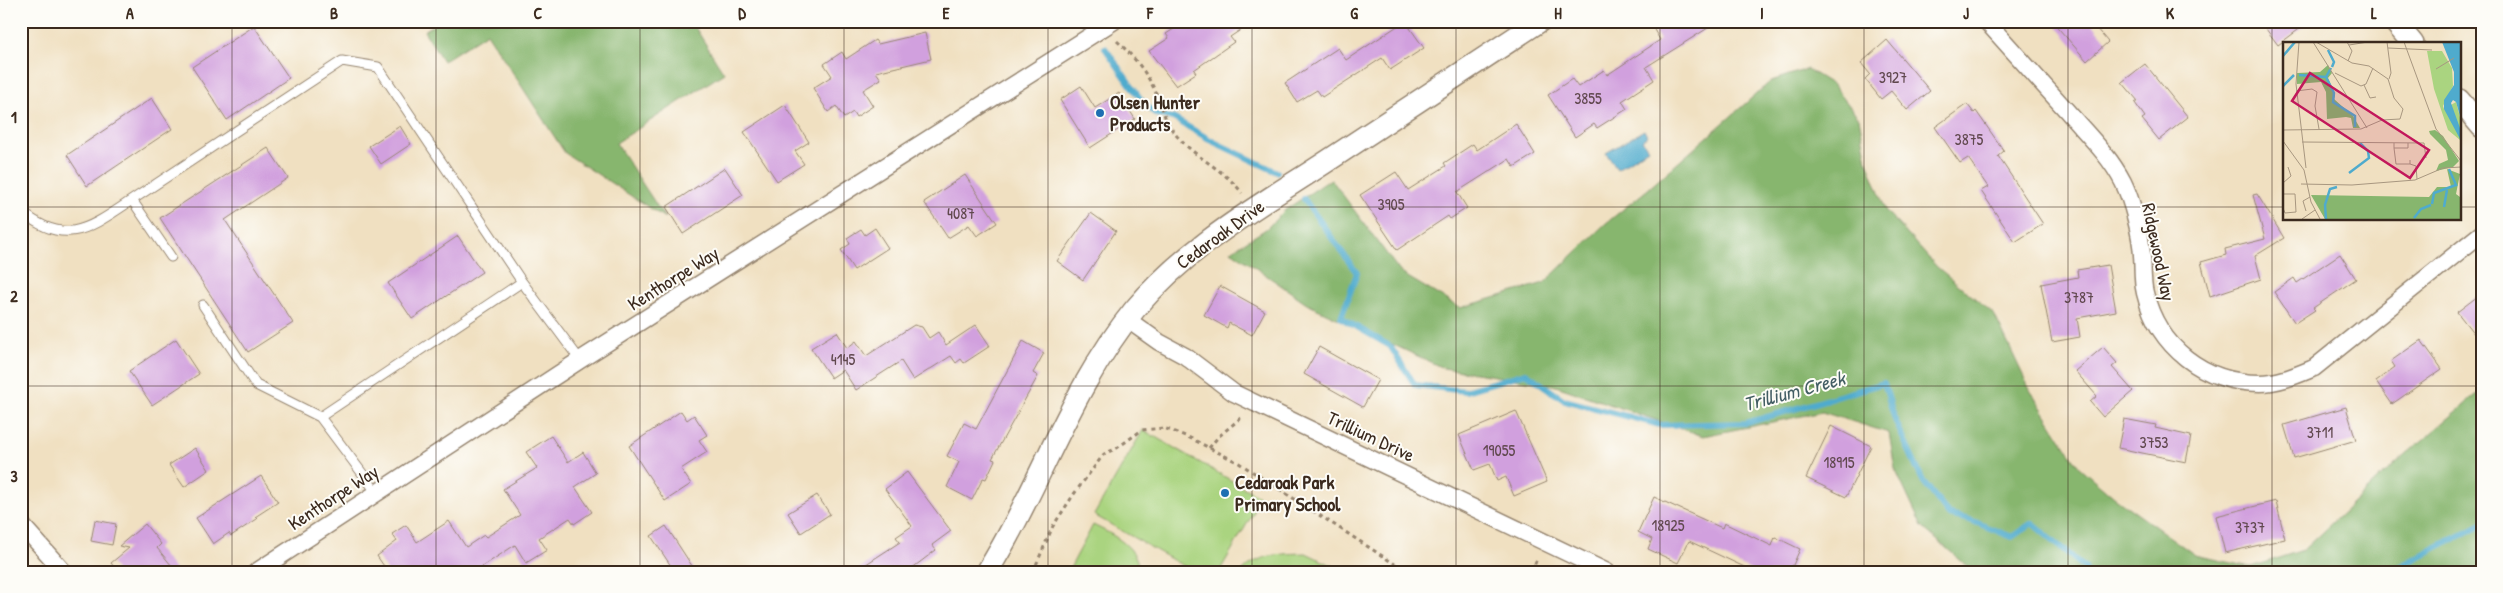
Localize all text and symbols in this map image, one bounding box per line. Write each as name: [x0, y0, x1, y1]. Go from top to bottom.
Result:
text: A: [126, 2, 134, 24]
text: B: [330, 2, 338, 24]
text: C: [534, 2, 543, 24]
text: D: [738, 2, 746, 24]
text: E: [942, 2, 950, 24]
text: F: [1146, 2, 1154, 24]
text: G: [1350, 2, 1358, 24]
text: H: [1554, 2, 1562, 24]
text: I: [1760, 2, 1764, 24]
text: J: [1963, 2, 1969, 24]
text: K: [2166, 2, 2175, 24]
text: L: [2371, 2, 2377, 24]
inset map: [2283, 42, 2460, 220]
house number: 3927: [1879, 66, 1907, 88]
house number: 3855: [1574, 87, 1602, 109]
place label: Olsen Hunter Products: [1110, 89, 1201, 137]
text: 1: [11, 106, 17, 128]
marker: Olsen Hunter Products: [1094, 107, 1106, 119]
house number: 3875: [1955, 128, 1984, 150]
street label: Cedaroak Drive: [1171, 193, 1270, 275]
house number: 3905: [1378, 193, 1405, 215]
street label: Ridgewood Way: [2136, 201, 2182, 303]
house number: 4087: [947, 202, 975, 224]
street label: Kenthorpe Way: [623, 240, 723, 316]
text: 2: [10, 285, 18, 307]
house number: 3787: [2064, 286, 2094, 308]
house number: 4145: [831, 348, 856, 370]
water label: Trillium Creek: [1740, 364, 1849, 417]
street label: Trillium Drive: [1323, 404, 1419, 468]
house number: 3711: [2307, 421, 2334, 443]
house number: 3753: [2139, 431, 2169, 453]
house number: 19055: [1483, 439, 1515, 461]
house number: 18915: [1823, 451, 1855, 473]
street label: Kenthorpe Way: [283, 458, 383, 536]
text: 3: [10, 465, 18, 487]
place label: Cedaroak Park Primary School: [1235, 469, 1341, 518]
marker: Cedaroak Park Primary School: [1219, 487, 1231, 499]
house number: 18925: [1652, 514, 1685, 536]
house number: 3737: [2235, 516, 2265, 538]

